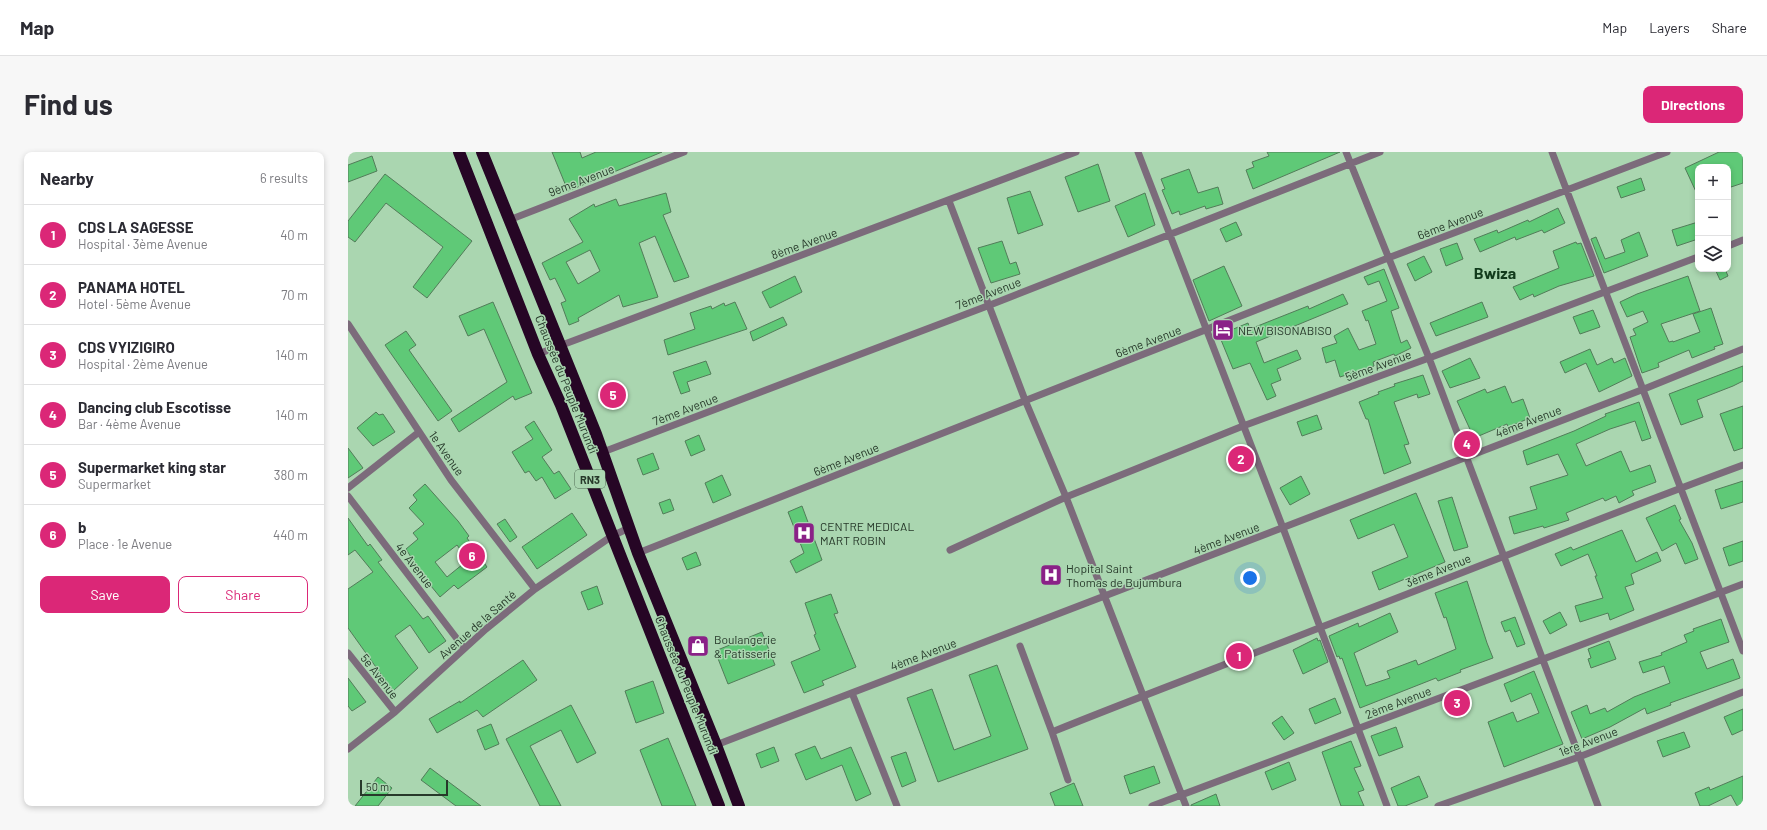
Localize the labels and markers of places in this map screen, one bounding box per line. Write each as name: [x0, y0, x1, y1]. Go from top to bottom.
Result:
hotel icon: NEW BISONABISO: [1210, 317, 1236, 343]
place label: NEW BISONABISO: [1238, 323, 1332, 337]
pin: 5: [600, 380, 626, 410]
pin: 4: [1454, 429, 1480, 459]
pin: 2: [1228, 444, 1254, 474]
place label: CENTRE MEDICAL MART ROBIN: [820, 519, 914, 547]
hospital icon: CENTRE MEDICAL MART ROBIN: [791, 520, 817, 546]
pin: 6: [459, 541, 485, 571]
place label: Hopital Saint Thomas de Bujumbura: [1066, 561, 1182, 589]
hospital icon: Hopital Saint Thomas de Bujumbura: [1038, 562, 1064, 588]
place label: Boulangerie & Patisserie: [714, 632, 777, 660]
shop icon: Boulangerie & Patisserie: [685, 633, 711, 659]
pin: 1: [1226, 641, 1252, 671]
pin: 3: [1444, 688, 1470, 718]

